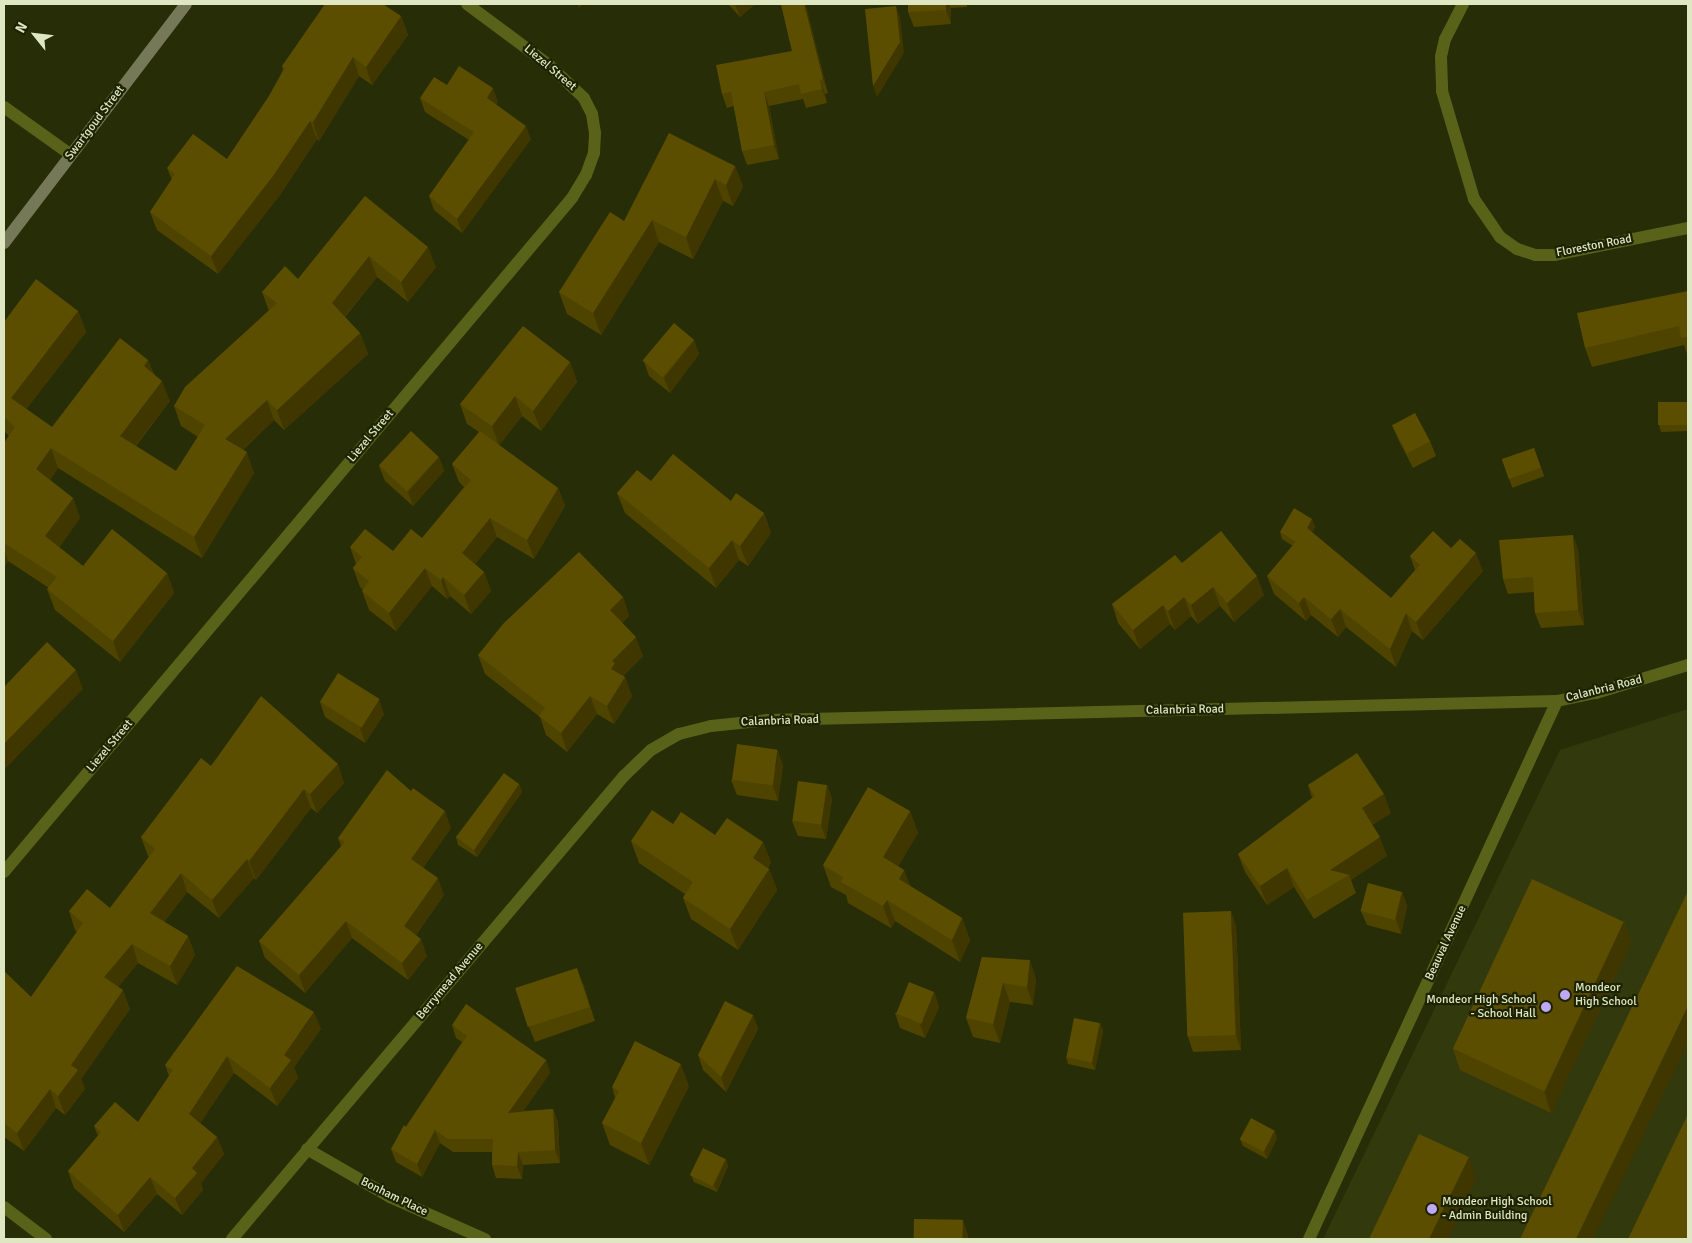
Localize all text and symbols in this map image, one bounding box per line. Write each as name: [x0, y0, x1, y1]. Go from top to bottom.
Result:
north arrow: [10, 10, 60, 60]
text: N: [12, 19, 31, 36]
street label: Liezel Street: [521, 42, 579, 94]
street label: Swartgoud Street: [62, 83, 128, 163]
street label: Floreston Road: [1555, 232, 1633, 260]
street label: Liezel Street: [345, 407, 397, 465]
street label: Calanbria Road: [1564, 673, 1644, 705]
street label: Calanbria Road: [1146, 702, 1224, 718]
street label: Calanbria Road: [741, 712, 819, 730]
street label: Liezel Street: [84, 717, 136, 775]
street label: Beauval Avenue: [1422, 903, 1470, 983]
street label: Berrymead Avenue: [414, 940, 486, 1022]
place label: Mondeor High School: [1575, 981, 1637, 1009]
marker: Mondeor High School: [1559, 989, 1571, 1001]
place label: Mondeor High School - School Hall: [1426, 993, 1536, 1021]
marker: Mondeor High School - School Hall: [1540, 1001, 1552, 1013]
street label: Bonham Place: [358, 1175, 430, 1219]
place label: Mondeor High School - Admin Building: [1442, 1195, 1552, 1223]
marker: Mondeor High School - Admin Building: [1426, 1203, 1438, 1215]

